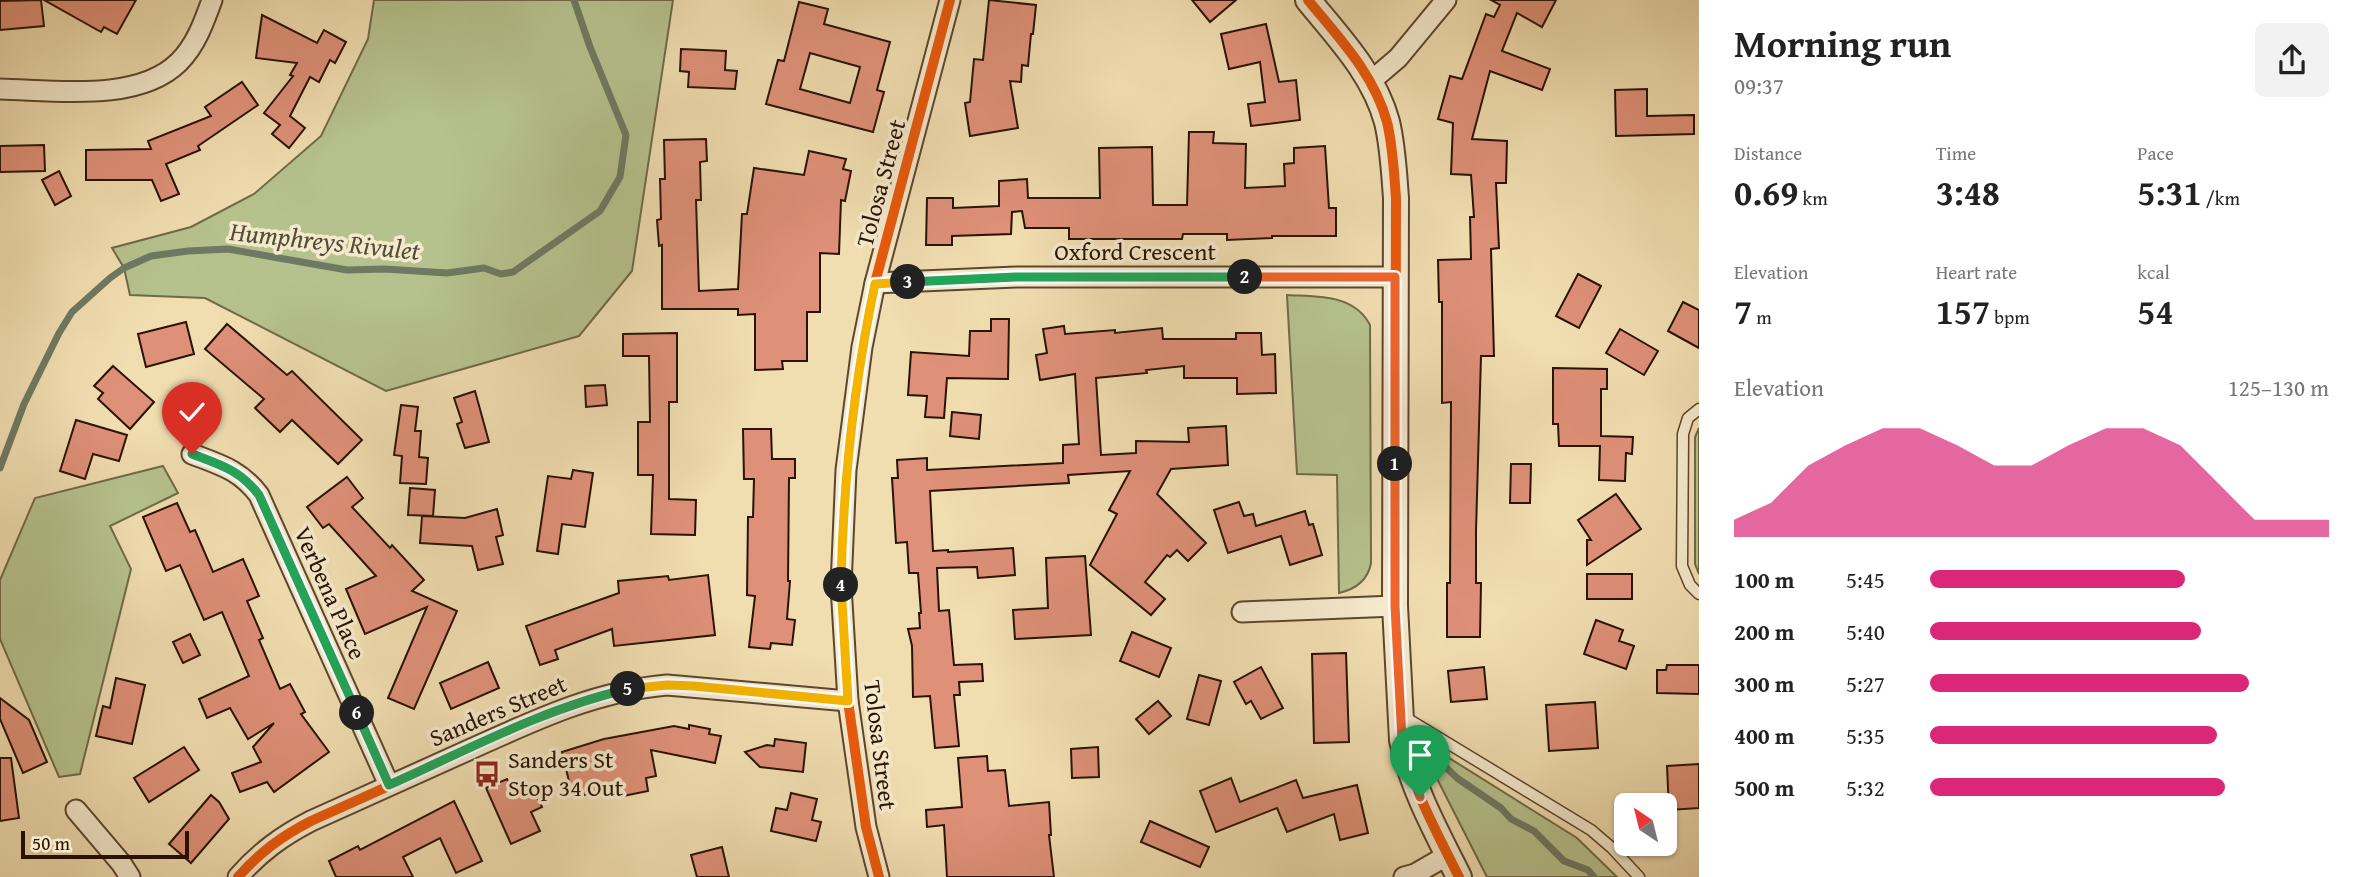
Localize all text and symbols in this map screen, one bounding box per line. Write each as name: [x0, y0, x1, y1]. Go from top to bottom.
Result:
text: Morning run: [1734, 15, 1951, 71]
button: share: [2255, 23, 2329, 97]
text: 09:37: [1734, 69, 1784, 102]
street label: Tolosa Street: [847, 115, 914, 250]
text: Distance: [1734, 139, 1802, 167]
text: Time: [1936, 139, 1976, 167]
text: Pace: [2137, 139, 2174, 167]
text: 0.69: [1734, 167, 1798, 218]
text: 3:48: [1936, 167, 2000, 218]
text: 5:31: [2137, 167, 2202, 218]
text: km: [1798, 184, 1828, 212]
text: /km: [2202, 184, 2240, 212]
water label: Humphreys Rivulet: [227, 211, 423, 270]
street label: Oxford Crescent: [1054, 234, 1216, 269]
text: Elevation: [1734, 258, 1808, 286]
text: Heart rate: [1936, 258, 2017, 286]
text: kcal: [2137, 258, 2170, 286]
pin: 2: [1228, 260, 1262, 294]
text: 2: [1240, 262, 1249, 290]
pin: 3: [890, 264, 926, 300]
text: 3: [903, 267, 912, 295]
text: 7: [1734, 286, 1752, 337]
text: 157: [1936, 286, 1990, 337]
text: 54: [2137, 286, 2174, 337]
text: m: [1752, 303, 1772, 331]
text: bpm: [1990, 303, 2030, 331]
text: Elevation: [1734, 371, 1824, 404]
text: 125–130 m: [2228, 371, 2329, 404]
pin: [162, 382, 222, 454]
icon: check: [173, 393, 211, 431]
pin: 1: [1378, 447, 1412, 482]
text: 1: [1390, 449, 1399, 477]
street label: Verbena Place: [286, 521, 375, 665]
text: 100 m: [1734, 563, 1795, 596]
text: 5:45: [1846, 563, 1885, 596]
pin: 4: [824, 568, 858, 602]
text: 4: [836, 570, 845, 598]
text: 200 m: [1734, 615, 1795, 648]
text: 5:40: [1846, 615, 1885, 648]
street label: Sanders Street: [424, 666, 572, 755]
text: 300 m: [1734, 667, 1795, 700]
text: 5:27: [1846, 667, 1885, 700]
pin: 5: [610, 672, 646, 706]
text: 5: [623, 674, 632, 702]
street label: Tolosa Street: [855, 678, 906, 812]
pin: 6: [340, 696, 374, 730]
text: 6: [352, 698, 361, 726]
text: 400 m: [1734, 719, 1795, 752]
text: 5:35: [1846, 719, 1885, 752]
pin: [1390, 725, 1450, 797]
icon: arrive: [1401, 736, 1439, 774]
place label: Sanders St Stop 34 Out: [508, 742, 624, 805]
bus stop icon: Sanders St Stop 34 Out: [472, 759, 502, 789]
text: 500 m: [1734, 771, 1795, 804]
text: 5:32: [1846, 771, 1885, 804]
north arrow: [1614, 793, 1676, 856]
map controls: [1614, 793, 1677, 856]
scale bar: [21, 828, 189, 860]
text: 50 m: [32, 829, 70, 857]

